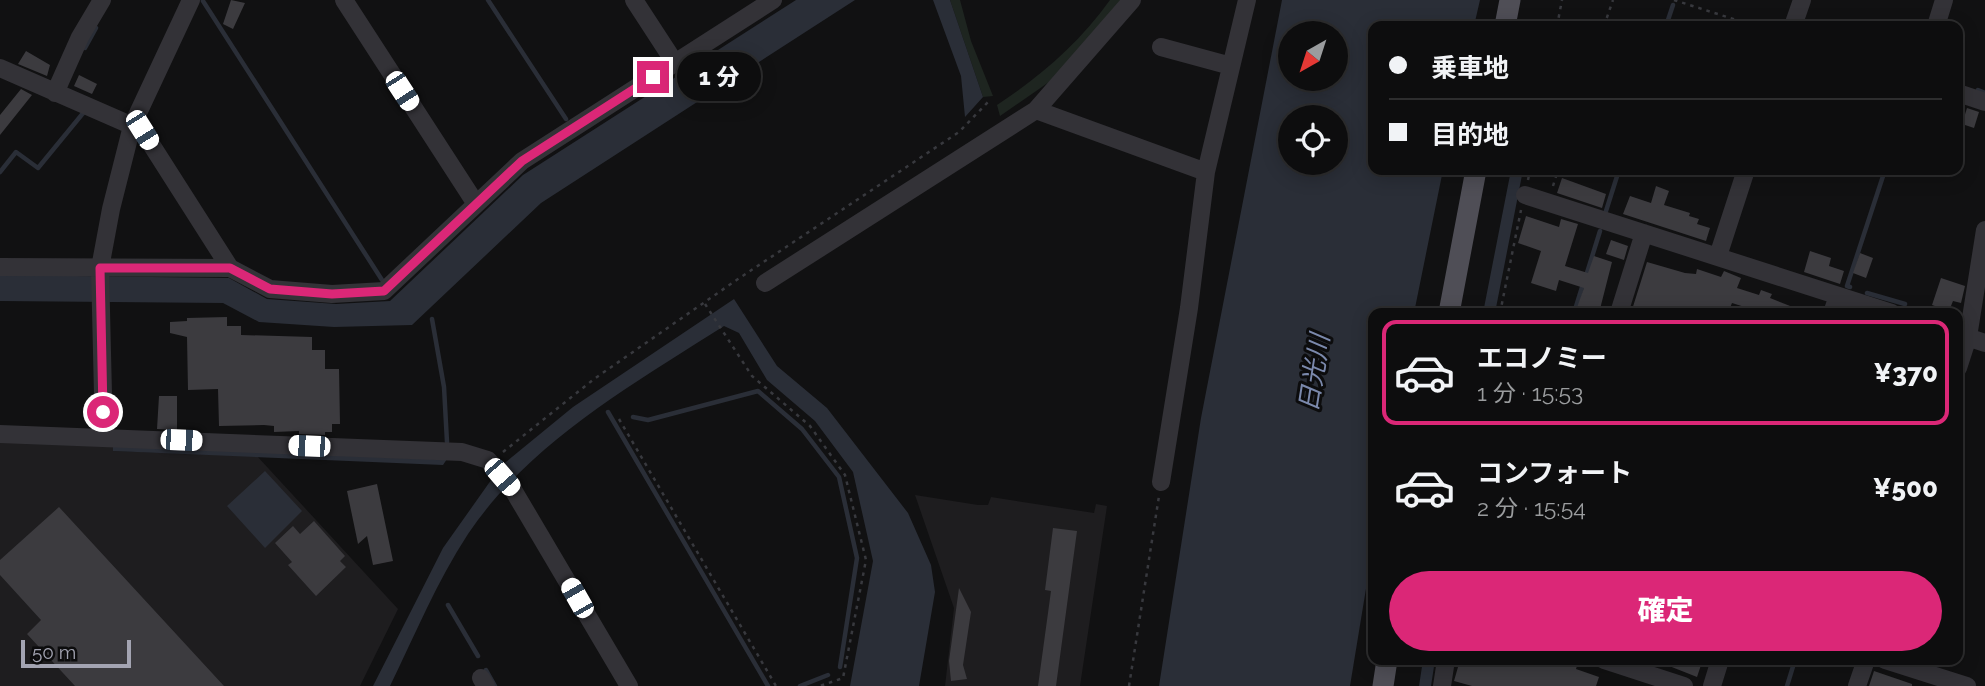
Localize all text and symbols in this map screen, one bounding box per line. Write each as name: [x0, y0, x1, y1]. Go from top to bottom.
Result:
north arrow: [1278, 21, 1348, 91]
map controls: [1278, 21, 1348, 175]
callout: 1 分: [678, 52, 762, 102]
text: 乗車地: [1431, 53, 1509, 83]
route end: [637, 61, 669, 93]
text: 1 分: [699, 63, 739, 90]
car: [382, 68, 423, 114]
button: locate: [1278, 105, 1348, 175]
car: [122, 107, 163, 153]
text: 目的地: [1431, 120, 1509, 150]
water label: 日光川: [1293, 329, 1335, 414]
icon: car: [1393, 341, 1456, 404]
text: エコノミー: [1477, 343, 1607, 373]
text: ¥370: [1873, 358, 1938, 388]
text: 1 分 · 15:53: [1477, 379, 1583, 406]
route start: [87, 396, 119, 428]
car: [160, 429, 203, 451]
car: [288, 435, 331, 457]
car: [481, 454, 524, 500]
icon: car: [1393, 456, 1456, 519]
text: コンフォート: [1477, 458, 1632, 488]
text: ¥500: [1873, 473, 1938, 503]
text: 2 分 · 15:54: [1477, 494, 1586, 521]
button: 確定: [1389, 571, 1942, 651]
car: [558, 575, 597, 621]
scale bar: [21, 637, 131, 669]
text: 50 m: [32, 641, 76, 663]

